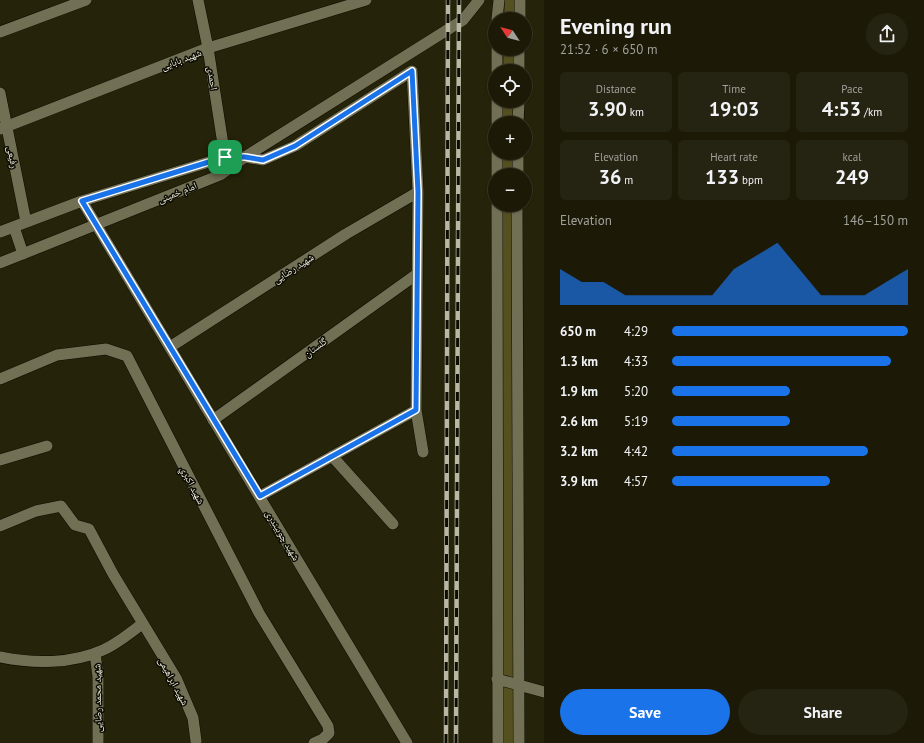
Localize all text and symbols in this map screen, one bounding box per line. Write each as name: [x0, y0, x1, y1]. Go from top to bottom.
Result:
north arrow: [488, 12, 532, 56]
map controls: [488, 12, 532, 212]
text: Evening run: [560, 12, 672, 40]
button: share: [866, 13, 908, 55]
text: 21:52 · 6 × 650 m: [560, 41, 657, 58]
street label: شهید بابایی: [159, 46, 204, 73]
button: locate: [488, 64, 532, 108]
street label: احمدی: [204, 65, 221, 91]
text: Distance: [596, 82, 636, 96]
text: Time: [722, 82, 746, 96]
text: Pace: [841, 82, 863, 96]
text: 3.90: [588, 96, 627, 122]
text: 19:03: [709, 96, 759, 122]
text: 4:53: [822, 96, 861, 122]
text: km: [627, 105, 644, 119]
text: /km: [861, 105, 882, 119]
button: +: [488, 116, 532, 160]
pin: [208, 140, 242, 174]
street label: رفیعی: [4, 145, 21, 170]
icon: arrive: [214, 146, 236, 168]
text: Elevation: [594, 150, 638, 164]
text: Heart rate: [710, 150, 758, 164]
text: kcal: [843, 150, 861, 164]
text: 36: [599, 164, 621, 190]
text: 133: [705, 164, 739, 190]
text: 249: [835, 164, 869, 190]
button: −: [488, 168, 532, 212]
text: m: [621, 173, 633, 187]
text: bpm: [739, 173, 763, 187]
street label: امام خمینی: [156, 179, 199, 207]
text: Elevation: [560, 212, 612, 229]
text: 146–150 m: [843, 212, 908, 229]
street label: شهید رضایی: [270, 250, 316, 286]
text: 650 m: [560, 323, 596, 340]
text: 4:29: [624, 323, 648, 340]
street label: گلستان: [301, 334, 330, 360]
text: 1.3 km: [560, 353, 598, 370]
text: 4:33: [624, 353, 648, 370]
text: 1.9 km: [560, 383, 598, 400]
text: 5:20: [624, 383, 648, 400]
text: 2.6 km: [560, 413, 598, 430]
text: 5:19: [624, 413, 648, 430]
text: 3.2 km: [560, 443, 598, 460]
text: 4:42: [624, 443, 648, 460]
street label: شهيد اکبري: [176, 464, 208, 508]
text: 3.9 km: [560, 473, 598, 490]
text: 4:57: [624, 473, 648, 490]
street label: شهید چوبیندری: [262, 508, 303, 563]
street label: شهید ابراهیمی: [155, 655, 192, 708]
street label: شهید محمد رضایی: [90, 663, 105, 732]
button: Save: [560, 689, 730, 735]
button: Share: [738, 689, 908, 735]

